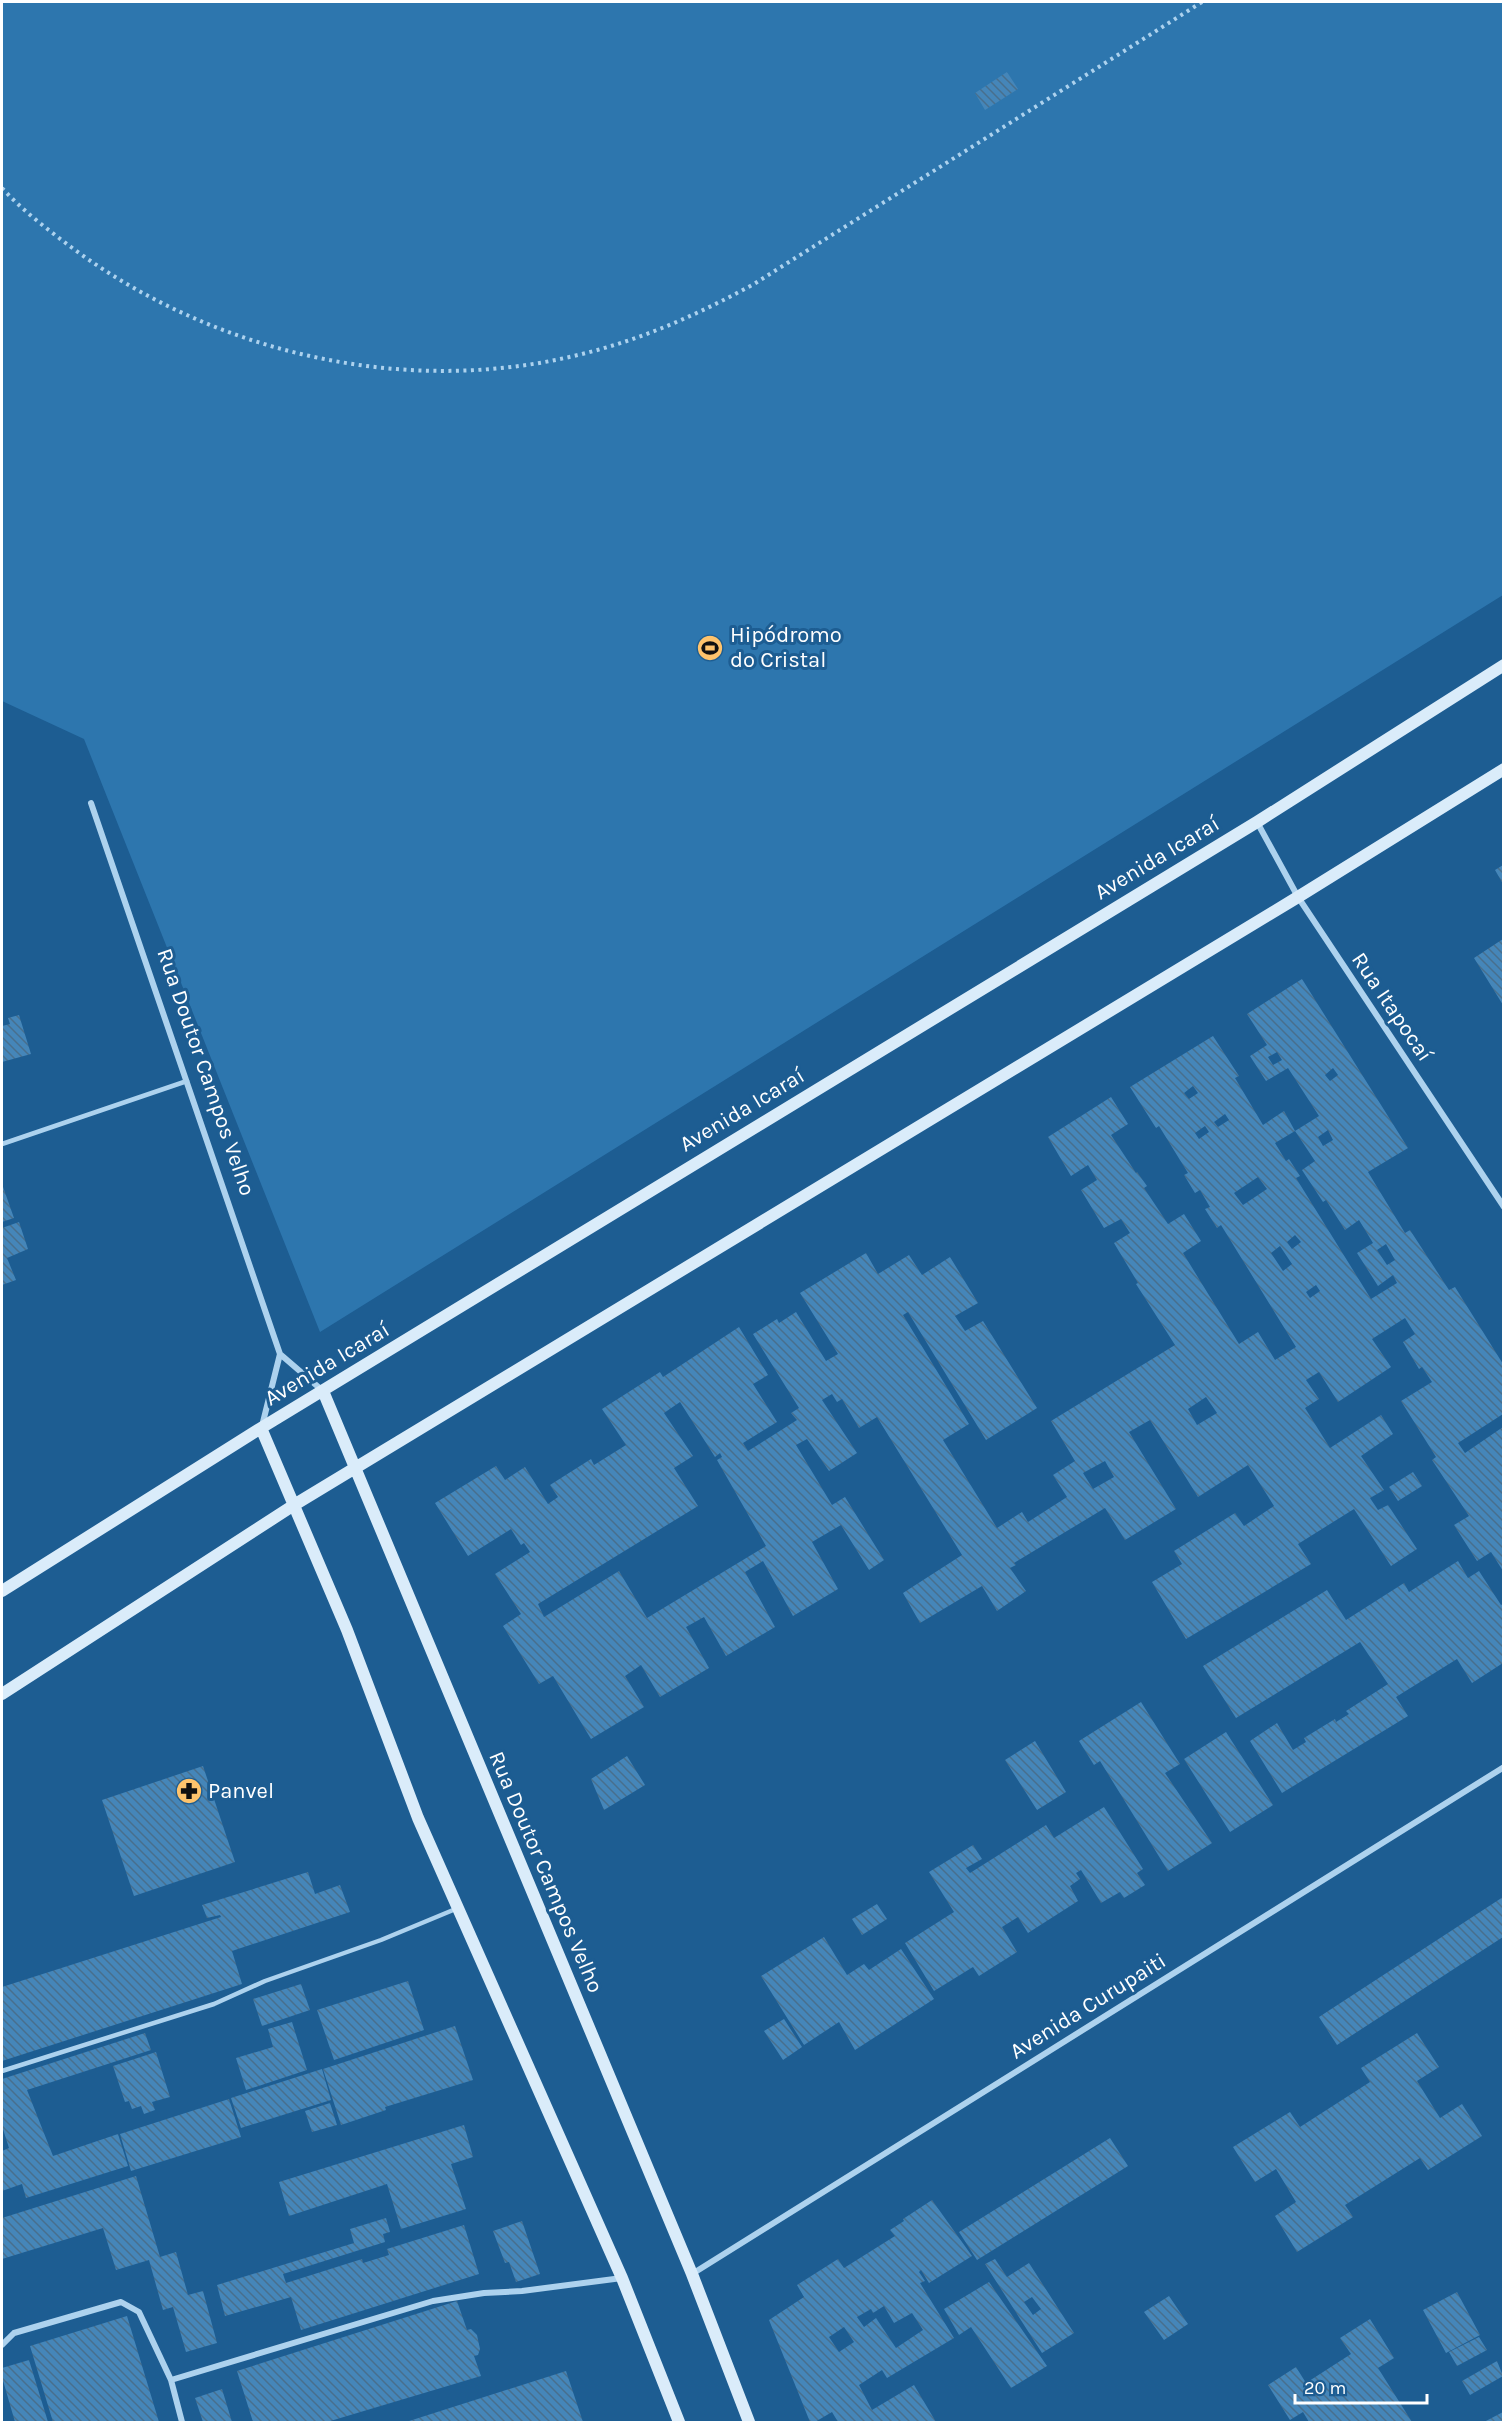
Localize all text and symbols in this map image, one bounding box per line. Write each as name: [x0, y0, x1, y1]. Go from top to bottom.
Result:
place label: Hipódromo do Cristal: [730, 622, 842, 673]
sports icon: Hipódromo do Cristal: [695, 633, 725, 663]
street label: Avenida Icaraí: [1090, 810, 1224, 905]
street label: Rua Doutor Campos Velho: [151, 945, 261, 1199]
street label: Rua Itapocaí: [1346, 948, 1438, 1067]
street label: Avenida Icaraí: [675, 1062, 809, 1157]
street label: Avenida Icaraí: [260, 1316, 394, 1411]
street label: Rua Doutor Campos Velho: [483, 1747, 609, 1997]
pharmacy icon: Panvel: [174, 1776, 204, 1806]
place label: Panvel: [208, 1778, 274, 1804]
street label: Avenida Curupaiti: [1005, 1948, 1171, 2064]
scale bar: [1295, 2367, 1427, 2405]
text: 20 m: [1304, 2377, 1346, 2399]

